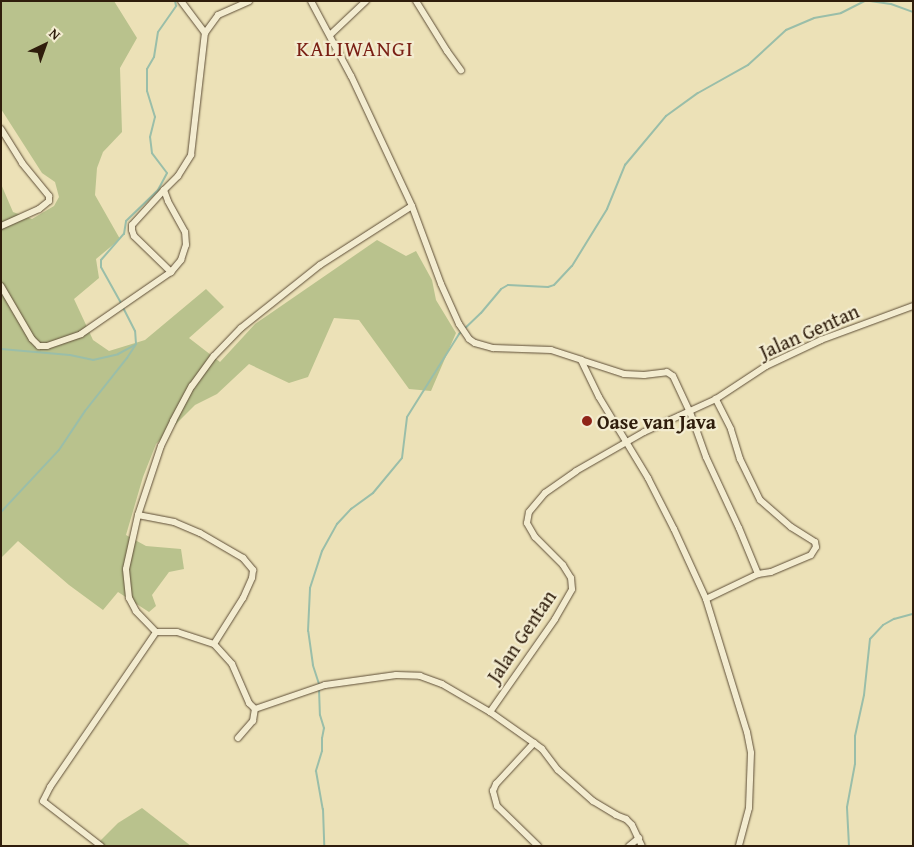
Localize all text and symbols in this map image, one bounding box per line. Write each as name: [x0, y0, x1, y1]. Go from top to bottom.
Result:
north arrow: [20, 20, 70, 70]
text: N: [45, 23, 65, 44]
district label: KALIWANGI: [295, 36, 415, 62]
street label: Jalan Gentan: [755, 298, 863, 364]
place label: Oase van Java: [597, 409, 716, 433]
marker: Oase van Java: [581, 415, 593, 427]
street label: Jalan Gentan: [481, 585, 561, 687]

